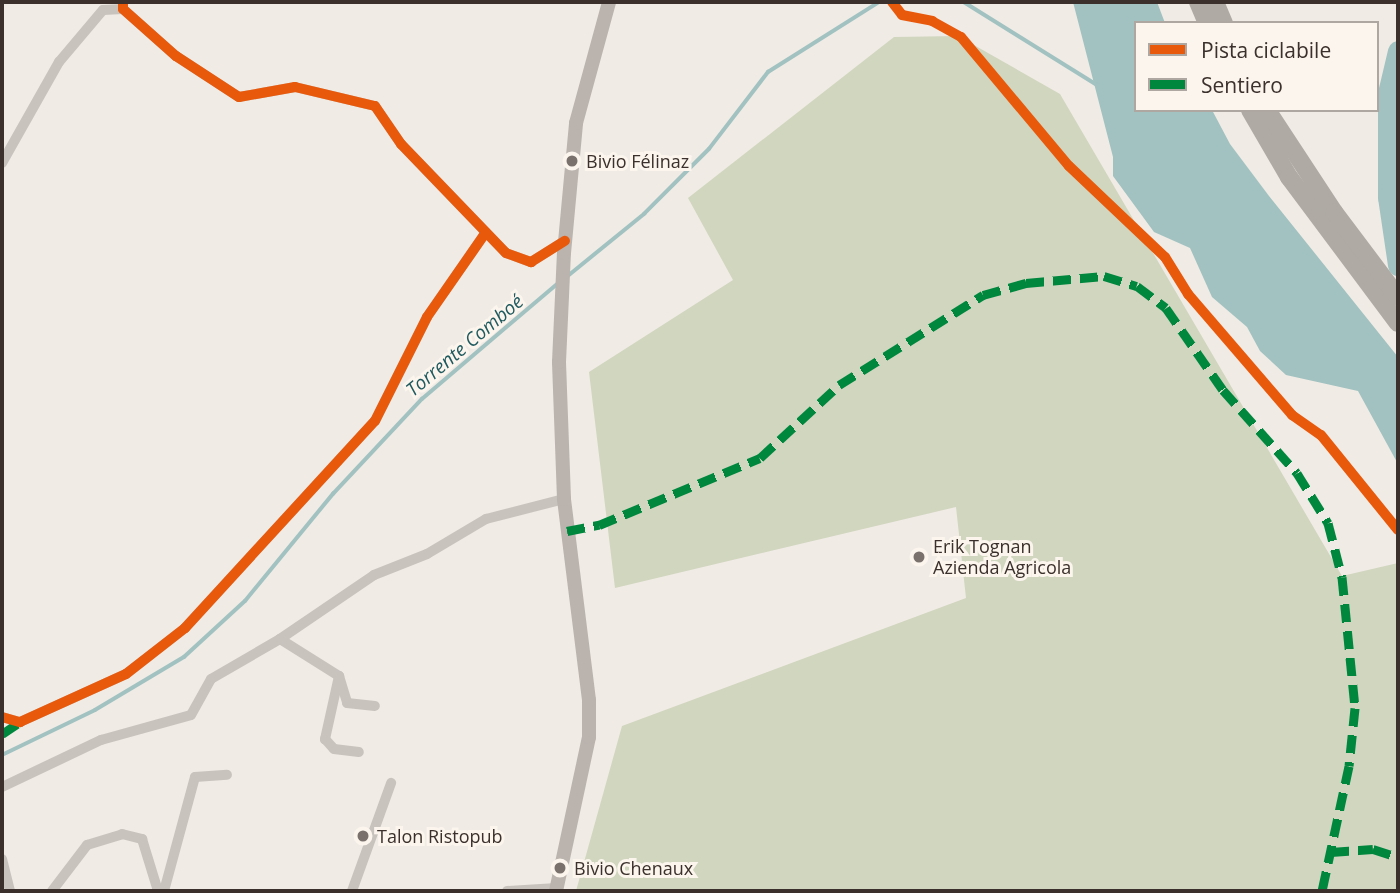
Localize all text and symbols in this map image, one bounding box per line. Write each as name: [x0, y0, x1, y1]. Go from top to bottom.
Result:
legend: [1134, 21, 1379, 112]
text: Pista ciclabile: [1201, 36, 1331, 64]
text: Sentiero: [1201, 71, 1283, 99]
place label: Bivio Félinaz: [586, 150, 689, 172]
marker: Bivio Félinaz: [564, 153, 580, 169]
water label: Torrente Comboé: [402, 290, 528, 402]
place label: Erik Tognan Azienda Agricola: [933, 536, 1071, 578]
marker: Erik Tognan Azienda Agricola: [911, 549, 927, 565]
place label: Talon Ristopub: [377, 825, 503, 847]
marker: Talon Ristopub: [355, 828, 371, 844]
place label: Bivio Chenaux: [574, 857, 693, 879]
marker: Bivio Chenaux: [552, 860, 568, 876]

